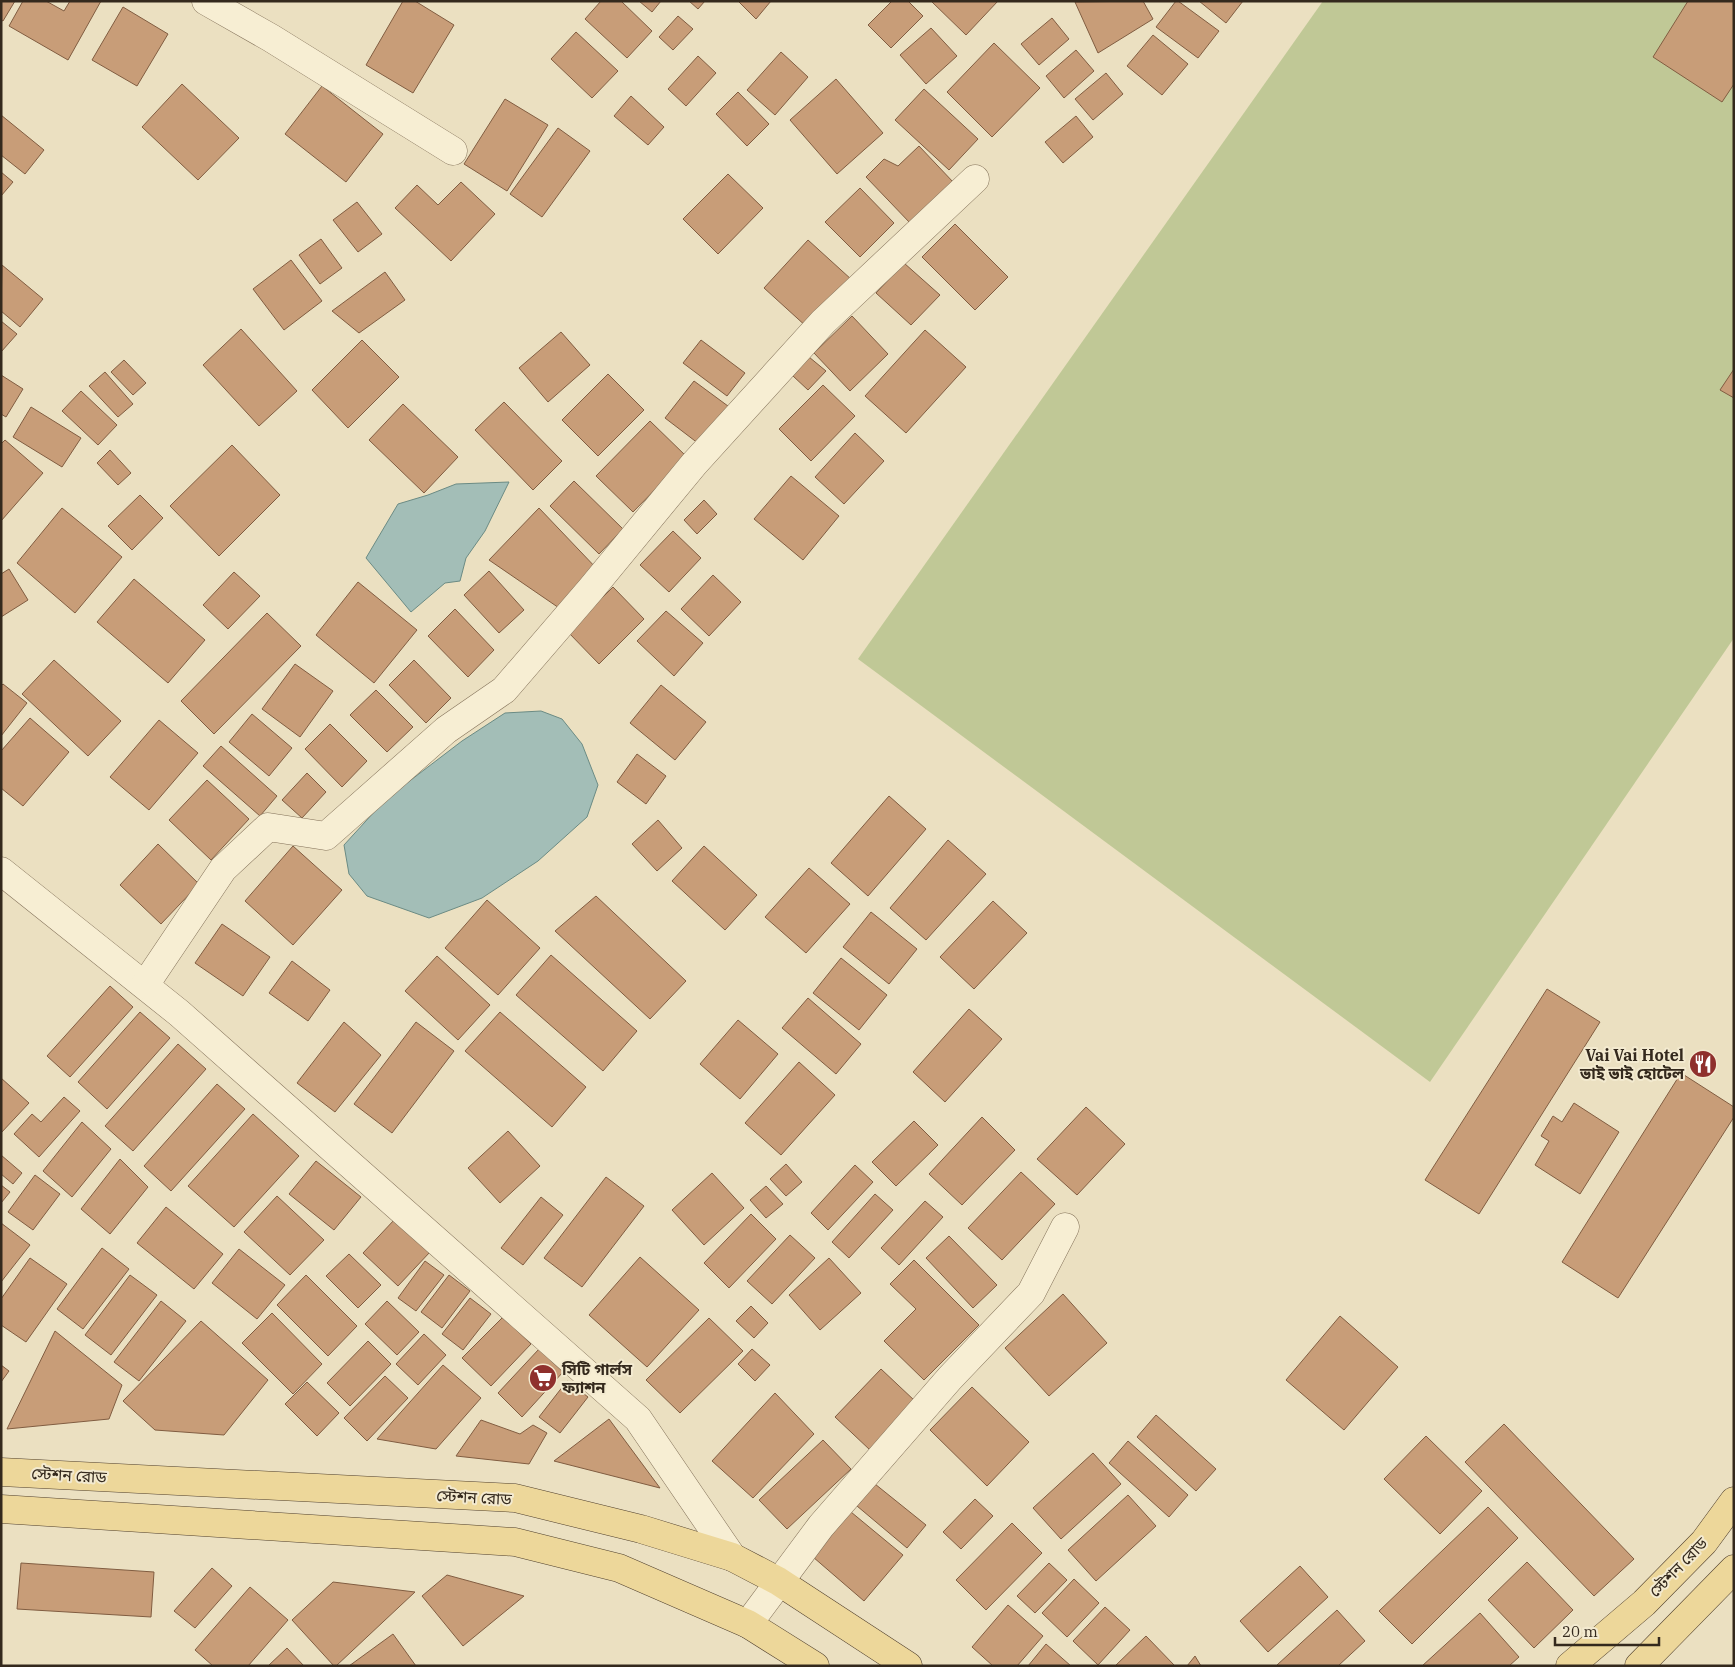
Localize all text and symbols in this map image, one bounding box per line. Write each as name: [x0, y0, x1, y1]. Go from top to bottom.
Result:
place label: Vai Vai Hotel ভাই ভাই হোটেল: [1579, 1045, 1685, 1083]
restaurant icon: Vai Vai Hotel ভাই ভাই হোটেল: [1688, 1049, 1718, 1079]
place label: সিটি গার্লস ফ্যাশন: [561, 1359, 633, 1397]
supermarket icon: সিটি গার্লস ফ্যাশন: [528, 1363, 558, 1393]
street label: স্টেশন রোড: [31, 1463, 108, 1487]
street label: স্টেশন রোড: [436, 1485, 513, 1509]
street label: স্টেশন রোড: [1645, 1532, 1712, 1601]
scale bar: [1555, 1614, 1659, 1646]
text: 20 m: [1562, 1622, 1598, 1641]

